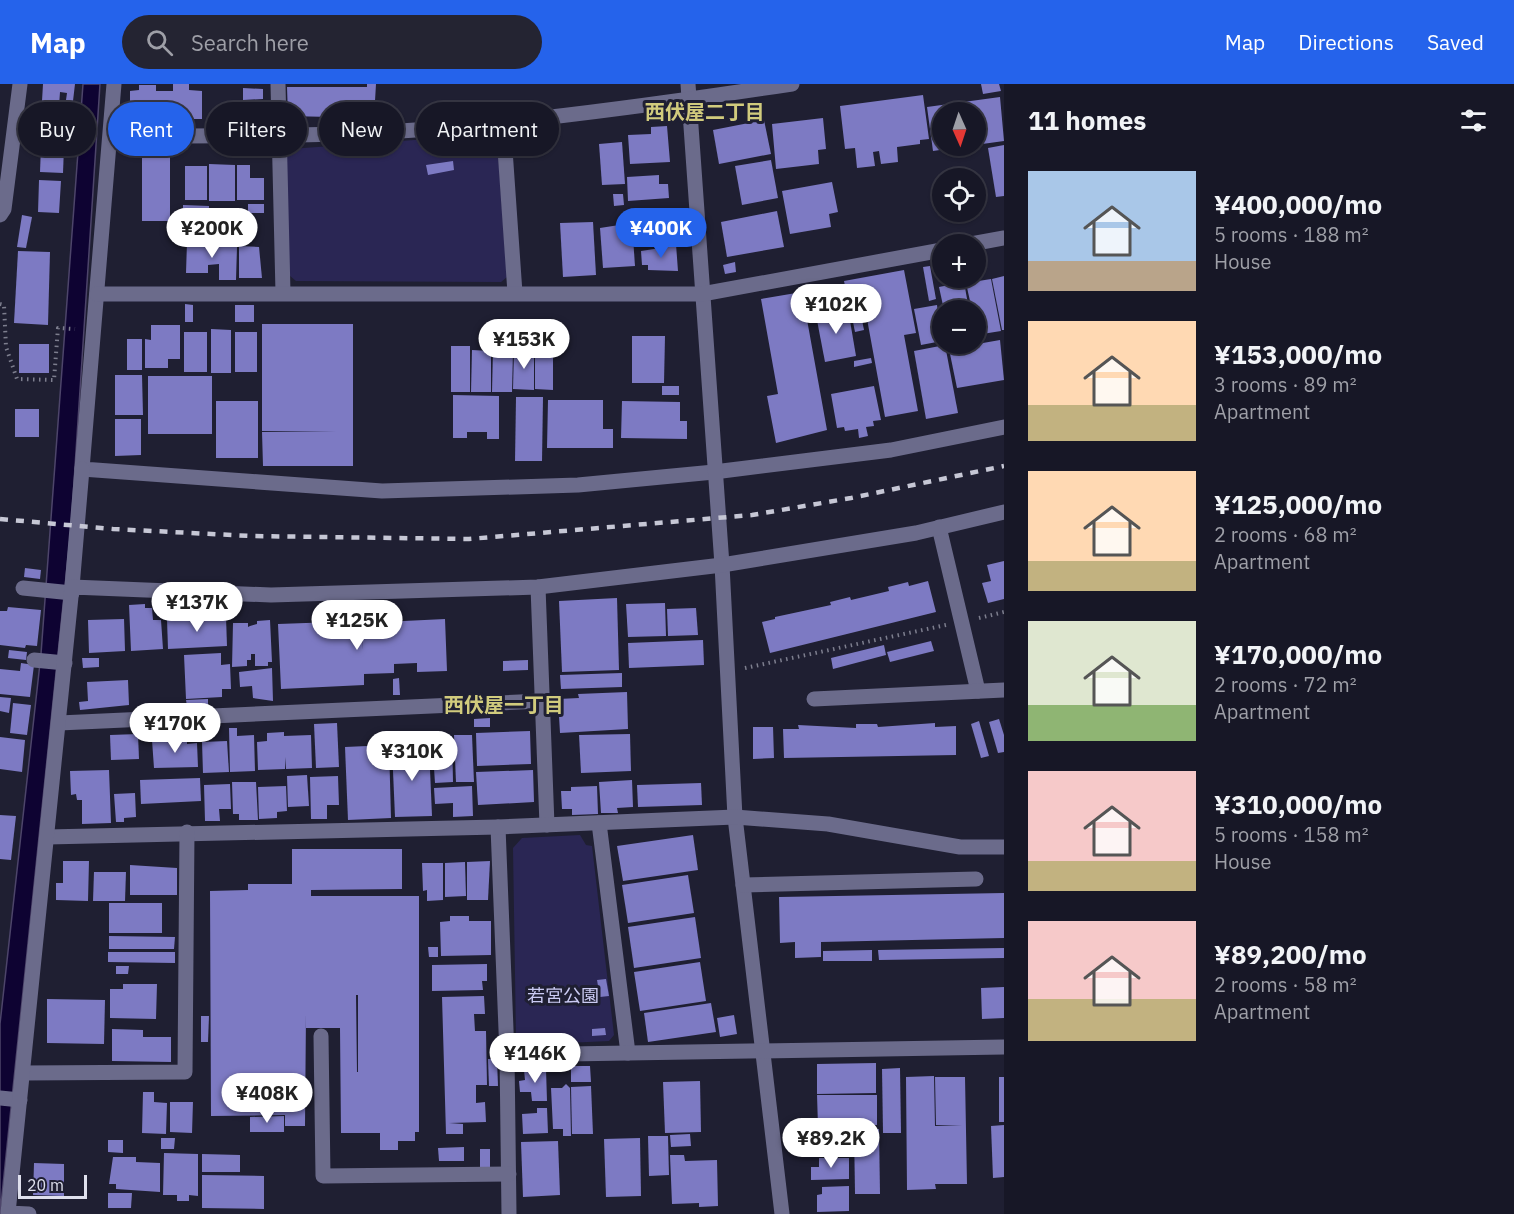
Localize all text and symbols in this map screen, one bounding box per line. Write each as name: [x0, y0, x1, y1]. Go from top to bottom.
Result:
search box: [122, 15, 542, 69]
text: Map: [30, 24, 86, 61]
icon: search: [143, 26, 176, 59]
text: Search here: [191, 28, 309, 57]
text: Map: [1225, 28, 1265, 56]
text: Directions: [1298, 28, 1394, 56]
text: Saved: [1427, 28, 1484, 56]
district label: 西伏屋二丁目: [645, 98, 765, 125]
chip: Buy: [18, 102, 96, 156]
chip: Rent: [108, 102, 194, 156]
chip: Filters: [206, 102, 307, 156]
chip: New: [319, 102, 404, 156]
chip: Apartment: [416, 102, 559, 156]
north arrow: [932, 102, 986, 156]
map controls: [932, 102, 986, 354]
text: 11 homes: [1028, 103, 1146, 137]
icon: filters: [1457, 104, 1490, 137]
button: locate: [932, 168, 986, 222]
text: ¥400,000/mo: [1214, 187, 1382, 221]
icon: home: [1076, 195, 1148, 267]
pin: ¥200K: [170, 208, 254, 259]
pin: ¥400K: [619, 208, 703, 259]
text: ¥200K: [181, 214, 243, 241]
text: ¥400K: [630, 214, 692, 241]
text: 5 rooms · 188 m²: [1214, 221, 1369, 248]
button: +: [932, 234, 986, 288]
text: House: [1214, 248, 1271, 275]
pin: ¥102K: [794, 284, 878, 335]
text: ¥102K: [805, 290, 867, 317]
button: −: [932, 300, 986, 354]
pin: ¥153K: [482, 319, 566, 370]
text: ¥153K: [493, 325, 555, 352]
text: ¥153,000/mo: [1214, 337, 1382, 371]
icon: home: [1076, 345, 1148, 417]
text: 3 rooms · 89 m²: [1214, 371, 1357, 398]
text: Apartment: [1214, 398, 1310, 425]
text: ¥125,000/mo: [1214, 487, 1382, 521]
icon: home: [1076, 495, 1148, 567]
text: 2 rooms · 68 m²: [1214, 521, 1357, 548]
text: Apartment: [1214, 548, 1310, 575]
pin: ¥137K: [155, 582, 239, 633]
text: ¥137K: [166, 588, 228, 615]
pin: ¥125K: [315, 600, 399, 651]
text: ¥125K: [326, 606, 388, 633]
text: ¥170,000/mo: [1214, 637, 1382, 671]
icon: home: [1076, 645, 1148, 717]
text: 2 rooms · 72 m²: [1214, 671, 1357, 698]
district label: 西伏屋一丁目: [444, 691, 564, 718]
text: Apartment: [1214, 698, 1310, 725]
pin: ¥170K: [133, 703, 217, 754]
text: ¥170K: [144, 709, 206, 736]
pin: ¥310K: [370, 731, 454, 782]
text: ¥310K: [381, 737, 443, 764]
text: ¥310,000/mo: [1214, 787, 1382, 821]
icon: home: [1076, 795, 1148, 867]
text: 5 rooms · 158 m²: [1214, 821, 1369, 848]
text: House: [1214, 848, 1271, 875]
text: ¥89,200/mo: [1214, 937, 1367, 971]
icon: home: [1076, 945, 1148, 1017]
text: 2 rooms · 58 m²: [1214, 971, 1357, 998]
park label: 若宮公園: [527, 984, 599, 1007]
text: Apartment: [1214, 998, 1310, 1025]
pin: ¥146K: [493, 1033, 577, 1084]
text: ¥146K: [504, 1039, 566, 1066]
pin: ¥408K: [225, 1073, 309, 1124]
text: ¥408K: [236, 1079, 298, 1106]
pin: ¥89.2K: [782, 1118, 880, 1169]
text: ¥89.2K: [796, 1124, 866, 1151]
scale bar: [18, 1172, 87, 1200]
text: 20 m: [27, 1175, 64, 1195]

